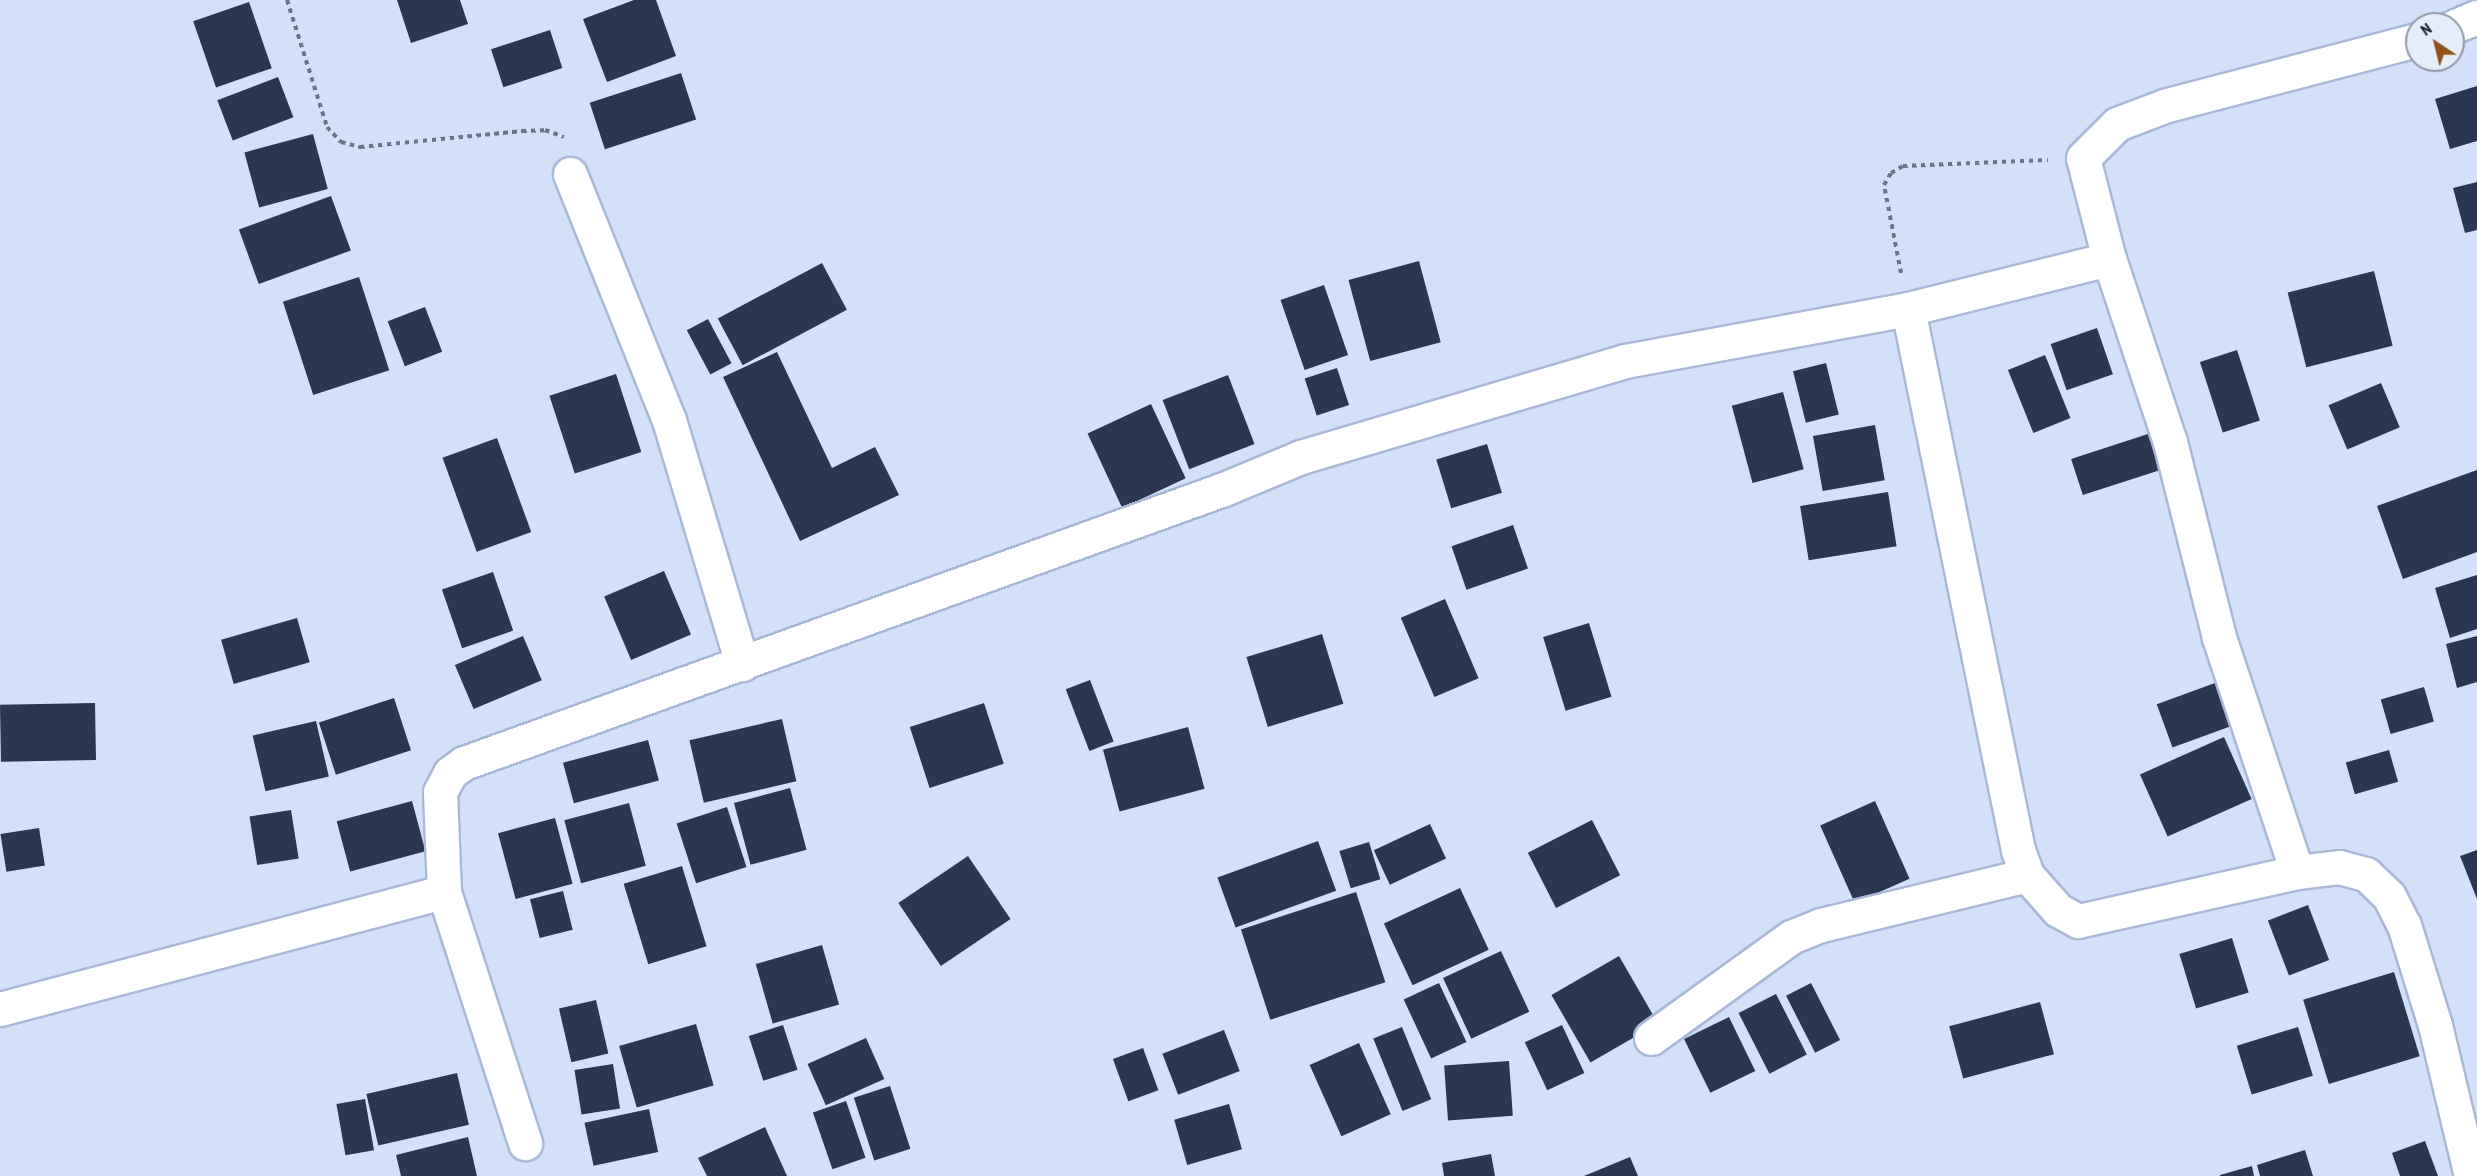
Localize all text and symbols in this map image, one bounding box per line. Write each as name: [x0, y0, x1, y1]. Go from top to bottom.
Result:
north arrow: [2405, 12, 2465, 72]
text: N: [2417, 18, 2435, 40]

